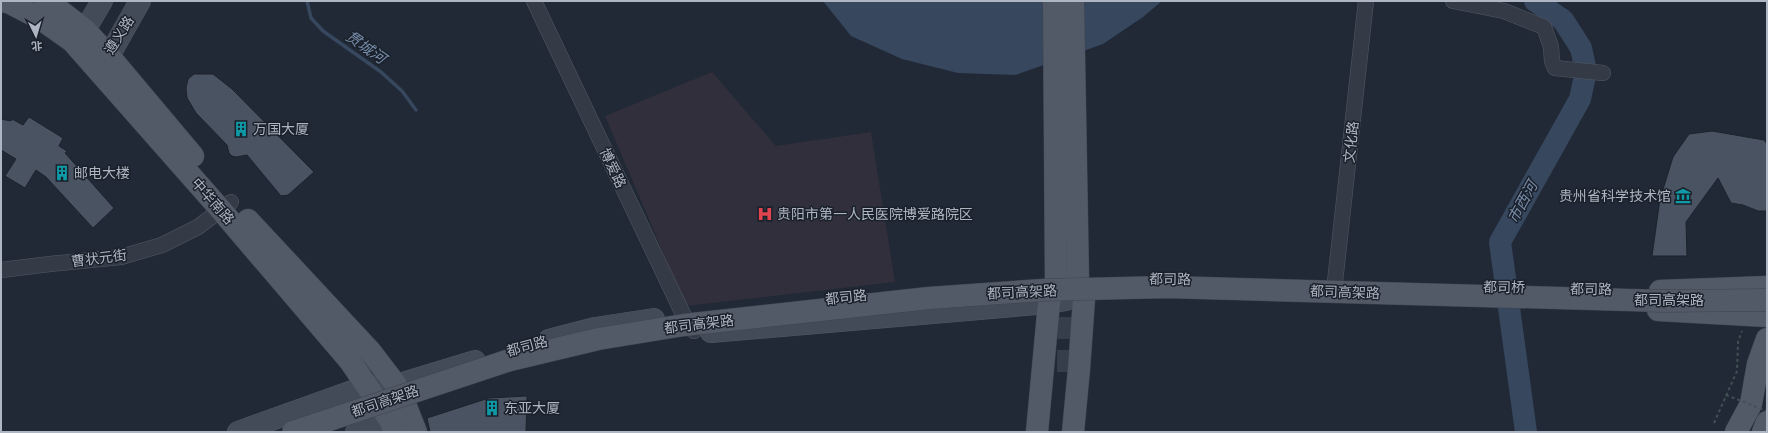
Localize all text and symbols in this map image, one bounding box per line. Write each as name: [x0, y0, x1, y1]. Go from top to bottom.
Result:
street label: 遵义路: [100, 12, 138, 58]
north arrow: [16, 16, 56, 56]
water label: 贯城河: [342, 26, 392, 69]
text: 北: [31, 39, 43, 53]
building icon: 万国大厦: [232, 120, 250, 138]
place label: 万国大厦: [253, 120, 309, 138]
street label: 文化路: [1340, 120, 1362, 164]
street label: 博爱路: [596, 145, 630, 191]
building icon: 邮电大楼: [53, 164, 71, 182]
place label: 邮电大楼: [74, 164, 130, 182]
street label: 中华南路: [188, 174, 238, 228]
water label: 市西河: [1503, 175, 1543, 226]
place label: 贵州省科学技术馆: [1559, 187, 1671, 205]
museum icon: 贵州省科学技术馆: [1674, 187, 1692, 205]
hospital icon: 贵阳市第一人民医院博爱路院区: [756, 205, 774, 223]
place label: 贵阳市第一人民医院博爱路院区: [777, 205, 973, 223]
street label: 曹状元街: [70, 246, 128, 270]
street label: 都司路: [1149, 270, 1191, 288]
street label: 都司桥: [1483, 278, 1525, 296]
street label: 都司路: [1570, 280, 1612, 298]
street label: 都司高架路: [987, 281, 1057, 303]
street label: 都司高架路: [1310, 282, 1380, 302]
street label: 都司路: [824, 286, 868, 308]
street label: 都司高架路: [1634, 291, 1704, 309]
street label: 都司高架路: [663, 311, 735, 337]
street label: 都司路: [504, 332, 550, 360]
street label: 都司高架路: [349, 381, 421, 421]
building icon: 东亚大厦: [483, 399, 501, 417]
place label: 东亚大厦: [504, 399, 560, 417]

